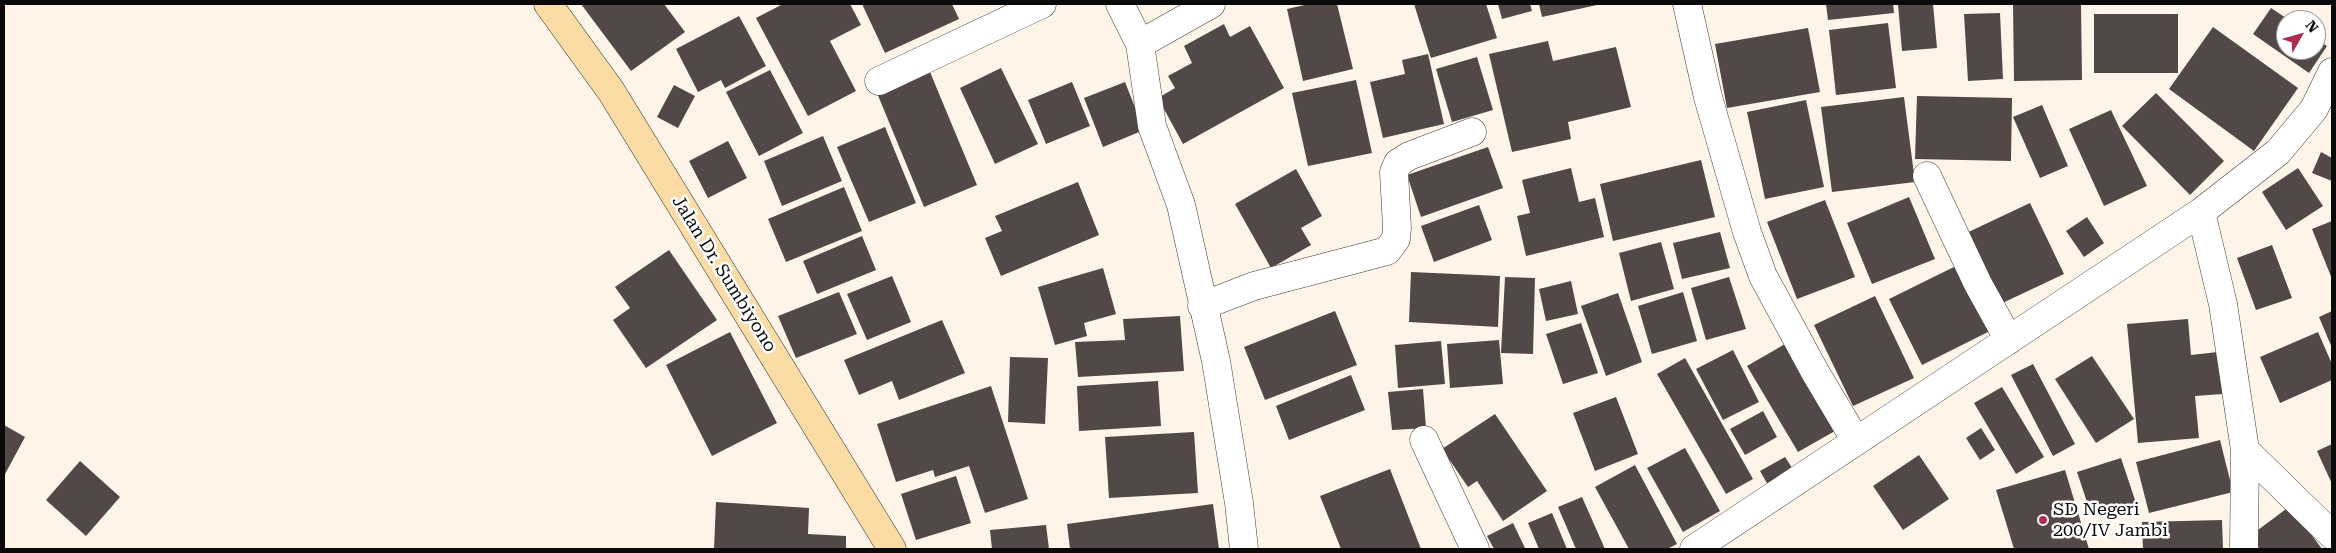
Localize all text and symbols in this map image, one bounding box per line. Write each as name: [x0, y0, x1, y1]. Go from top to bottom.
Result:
north arrow: [2276, 10, 2326, 60]
text: N: [2302, 17, 2322, 36]
street label: Jalan Dr. Sumbiyono: [667, 192, 781, 356]
place label: SD Negeri 200/IV Jambi: [2053, 499, 2168, 542]
marker: SD Negeri 200/IV Jambi: [2037, 514, 2049, 526]

